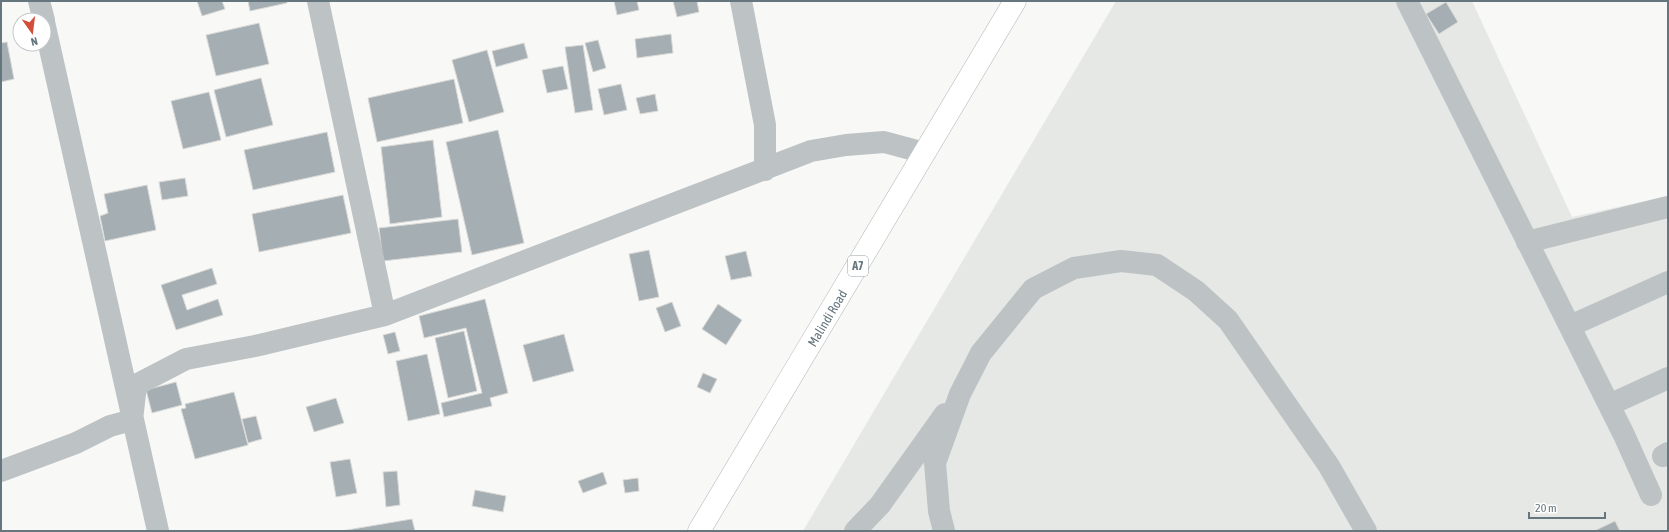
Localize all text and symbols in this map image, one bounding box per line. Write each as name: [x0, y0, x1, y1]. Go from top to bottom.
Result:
north arrow: [12, 12, 52, 52]
text: N: [30, 35, 39, 48]
road number: A7: [848, 256, 868, 276]
street label: Malindi Road: [805, 287, 850, 349]
scale bar: [1529, 494, 1605, 520]
text: 20 m: [1535, 501, 1557, 515]

